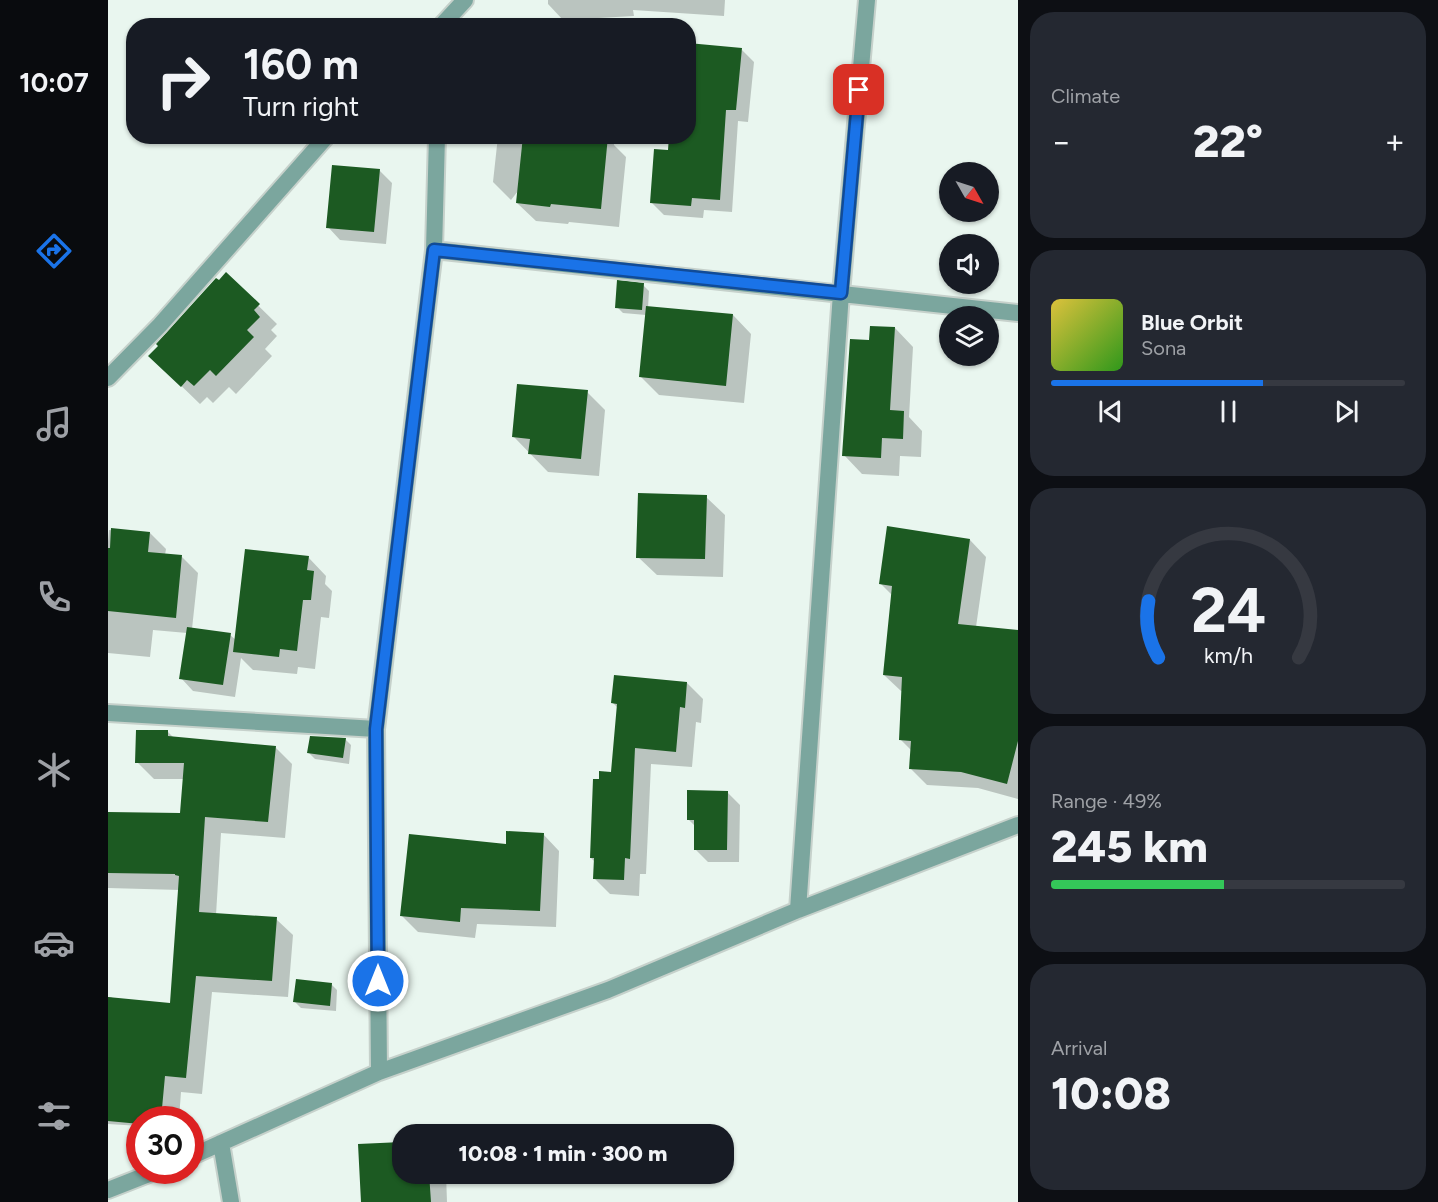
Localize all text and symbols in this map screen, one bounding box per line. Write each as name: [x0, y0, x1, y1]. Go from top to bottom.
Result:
text: 160 m: [243, 39, 359, 90]
icon: right: [144, 42, 222, 120]
pin: [833, 64, 884, 115]
text: 10:07: [19, 66, 89, 99]
icon: arrive: [842, 73, 875, 106]
text: Climate: [1051, 84, 1120, 108]
text: Turn right: [243, 90, 359, 123]
text: 22°: [1193, 114, 1263, 168]
text: −: [1051, 122, 1072, 161]
text: +: [1384, 122, 1405, 161]
north arrow: [939, 162, 999, 222]
map controls: [939, 162, 999, 366]
icon: directions: [33, 230, 75, 272]
button: sound: [939, 234, 999, 294]
button: layers: [939, 306, 999, 366]
text: Blue Orbit: [1141, 309, 1243, 336]
text: Sona: [1141, 336, 1186, 360]
icon: previous: [1094, 395, 1127, 428]
icon: pause: [1212, 395, 1245, 428]
icon: next: [1330, 395, 1363, 428]
icon: music: [33, 403, 75, 445]
text: 24: [1190, 573, 1266, 648]
icon: phone: [33, 576, 75, 618]
text: km/h: [1204, 643, 1252, 668]
icon: climate: [33, 749, 75, 791]
text: Range · 49%: [1051, 789, 1162, 813]
text: 245 km: [1051, 819, 1208, 873]
icon: car: [33, 922, 75, 964]
position arrow: [346, 949, 410, 1013]
text: Arrival: [1051, 1036, 1107, 1060]
text: 10:08: [1051, 1066, 1171, 1120]
icon: filters: [33, 1095, 75, 1137]
speed limit sign: 30: [126, 1106, 204, 1184]
text: 10:08 · 1 min · 300 m: [459, 1140, 667, 1167]

